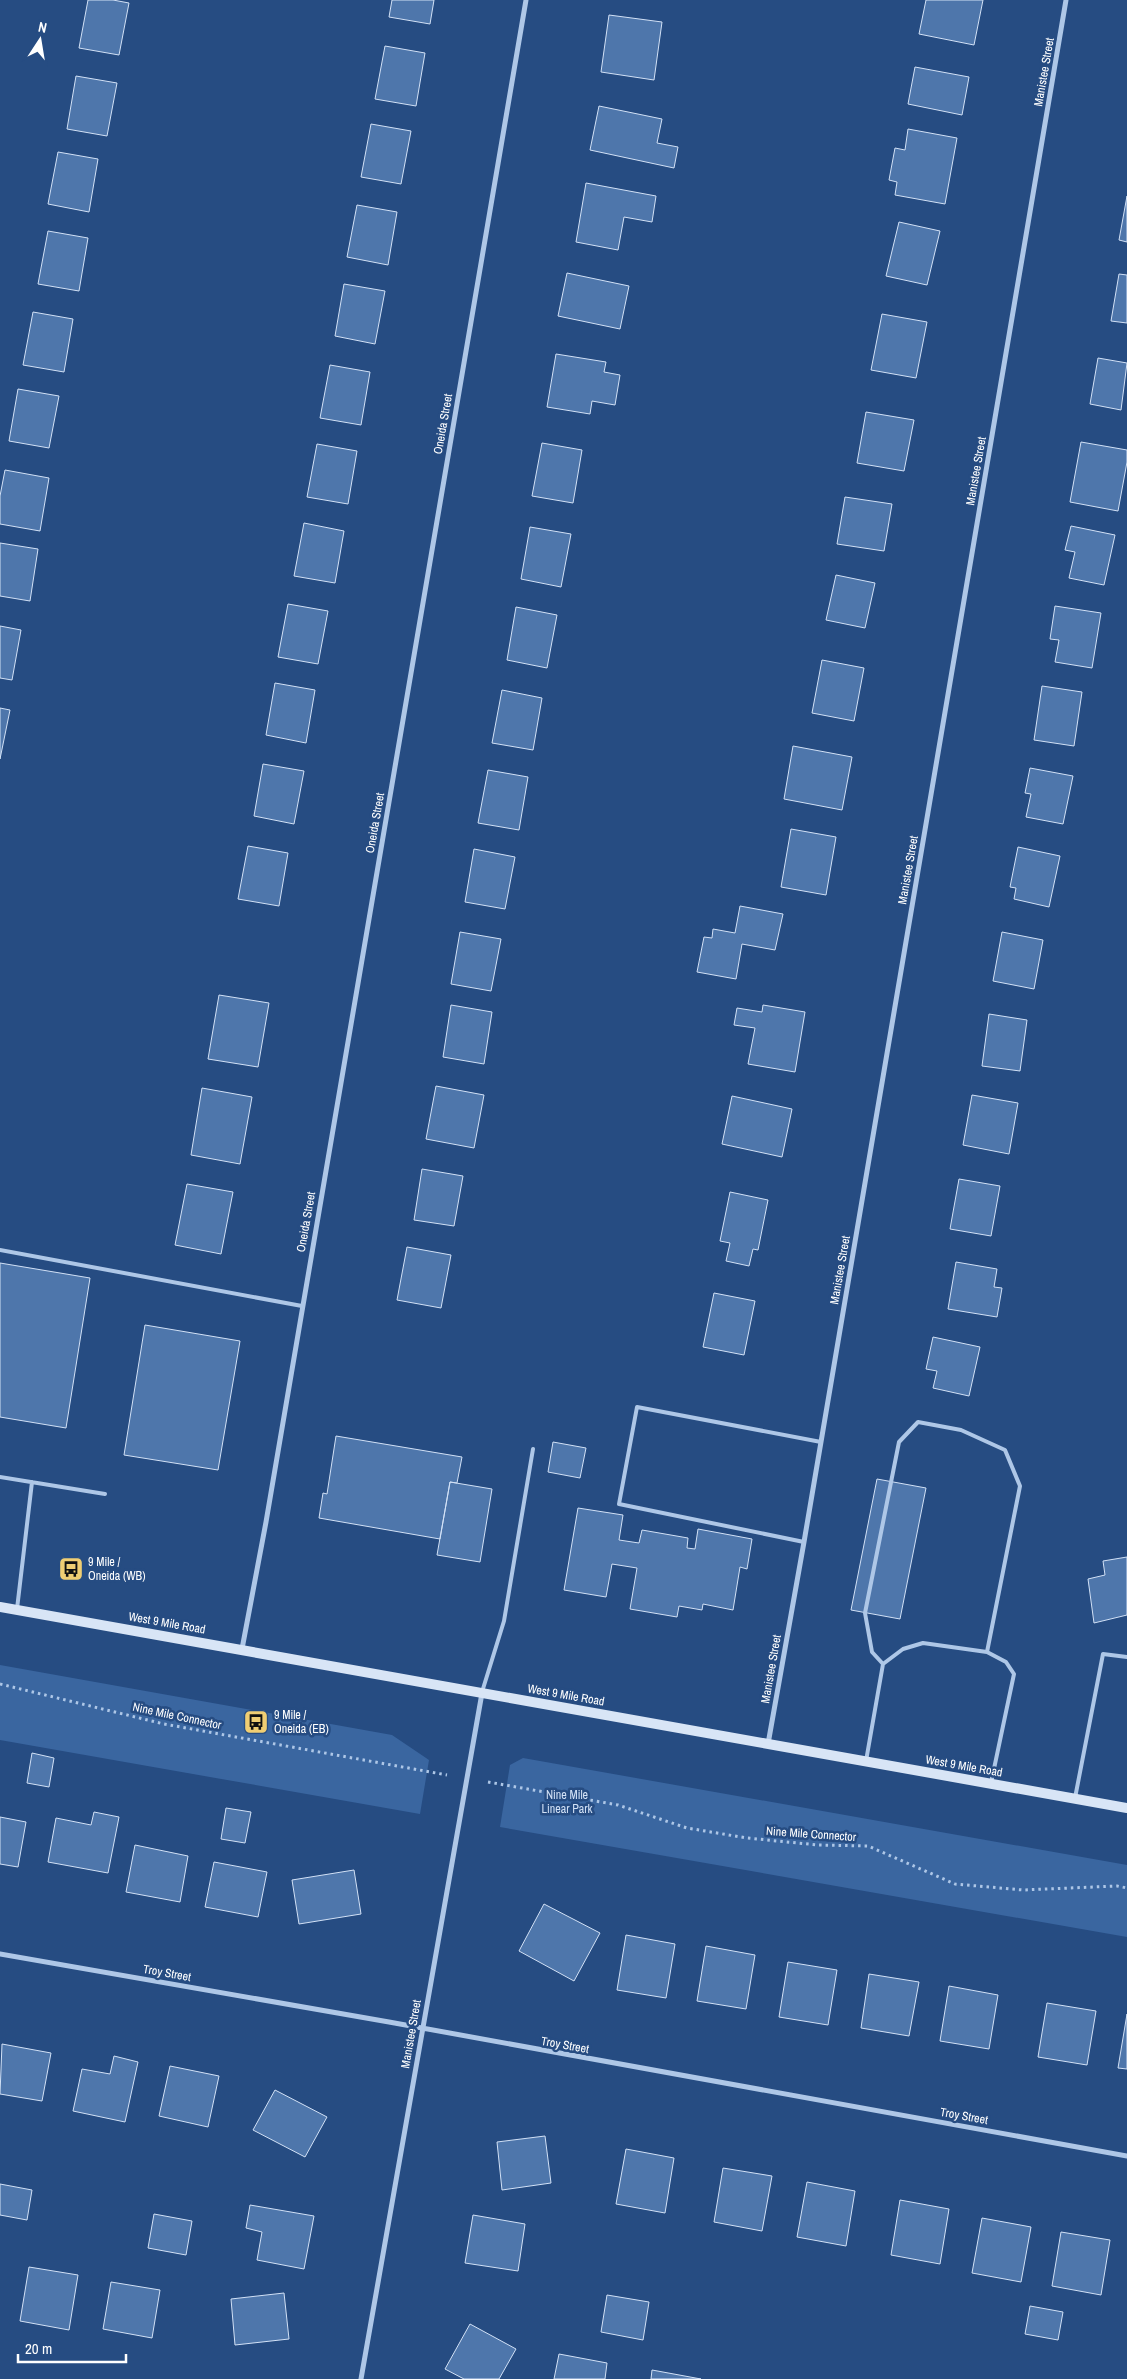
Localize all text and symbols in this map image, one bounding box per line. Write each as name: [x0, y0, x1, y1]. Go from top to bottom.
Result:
north arrow: [15, 15, 65, 65]
text: N: [37, 18, 49, 37]
street label: Manistee Street: [1030, 36, 1058, 108]
street label: Oneida Street: [430, 392, 456, 456]
street label: Manistee Street: [962, 435, 990, 507]
street label: Oneida Street: [362, 791, 388, 855]
street label: Manistee Street: [894, 834, 922, 906]
street label: Oneida Street: [293, 1190, 319, 1254]
street label: Manistee Street: [826, 1234, 854, 1306]
place label: 9 Mile / Oneida (WB): [88, 1554, 145, 1584]
bus stop icon: 9 Mile / Oneida (WB): [58, 1556, 84, 1582]
street label: West 9 Mile Road: [127, 1608, 207, 1638]
street label: Manistee Street: [757, 1633, 785, 1705]
street label: West 9 Mile Road: [526, 1680, 606, 1710]
street label: Nine Mile Connector: [131, 1699, 224, 1733]
place label: 9 Mile / Oneida (EB): [274, 1707, 329, 1737]
bus stop icon: 9 Mile / Oneida (EB): [243, 1709, 269, 1735]
street label: West 9 Mile Road: [924, 1751, 1004, 1781]
park label: Nine Mile Linear Park: [542, 1787, 593, 1817]
street label: Nine Mile Connector: [765, 1823, 857, 1845]
street label: Troy Street: [142, 1961, 192, 1985]
street label: Manistee Street: [397, 1998, 425, 2070]
street label: Troy Street: [540, 2033, 590, 2057]
street label: Troy Street: [939, 2104, 989, 2128]
scale bar: [18, 2332, 125, 2364]
text: 20 m: [25, 2338, 52, 2359]

